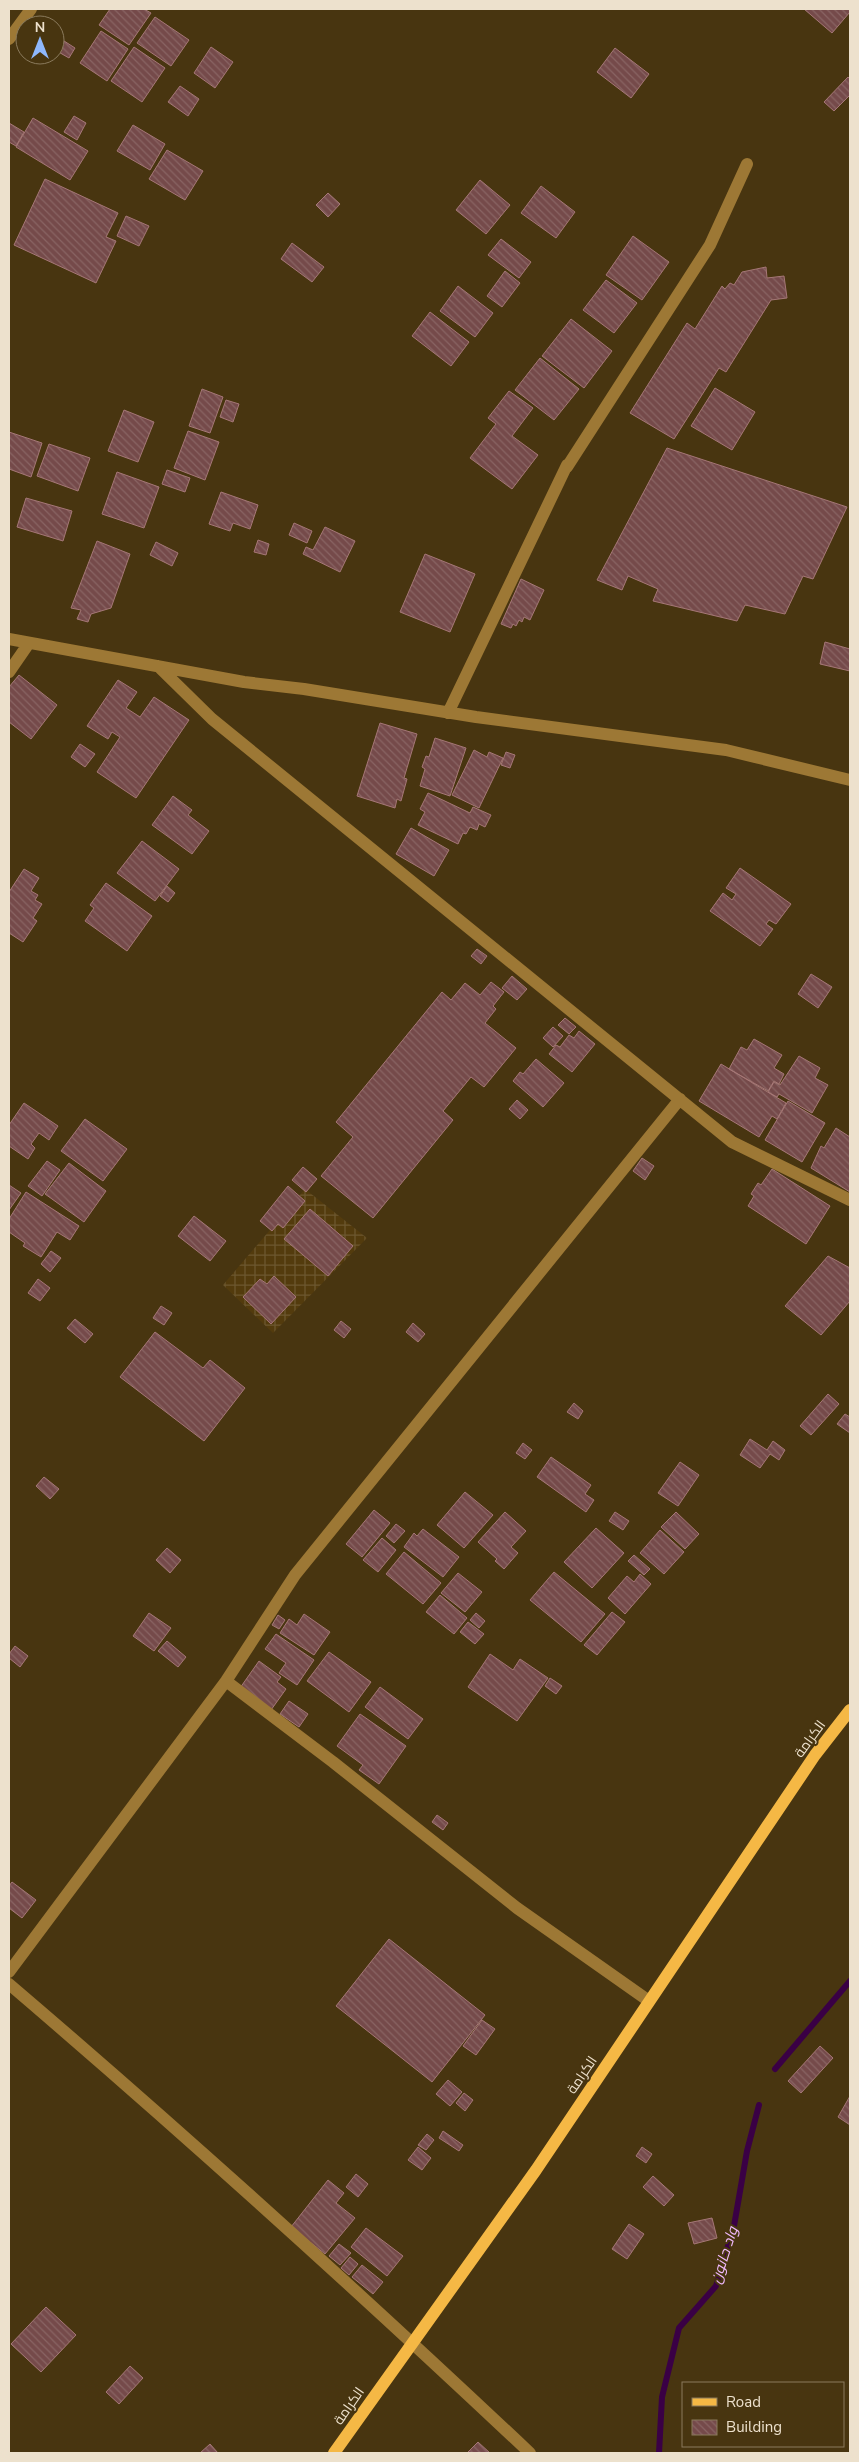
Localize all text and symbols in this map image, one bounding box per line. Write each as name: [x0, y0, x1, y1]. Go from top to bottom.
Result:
north arrow: [15, 15, 65, 65]
text: N: [35, 18, 45, 37]
street label: الكرامة: [790, 1716, 830, 1762]
street label: الكرامة: [562, 2052, 602, 2098]
water label: واد حانون: [705, 2223, 743, 2286]
legend: [682, 2382, 844, 2447]
street label: الكرامة: [329, 2383, 369, 2429]
text: Road: [726, 2392, 761, 2412]
text: Building: [726, 2417, 782, 2437]

